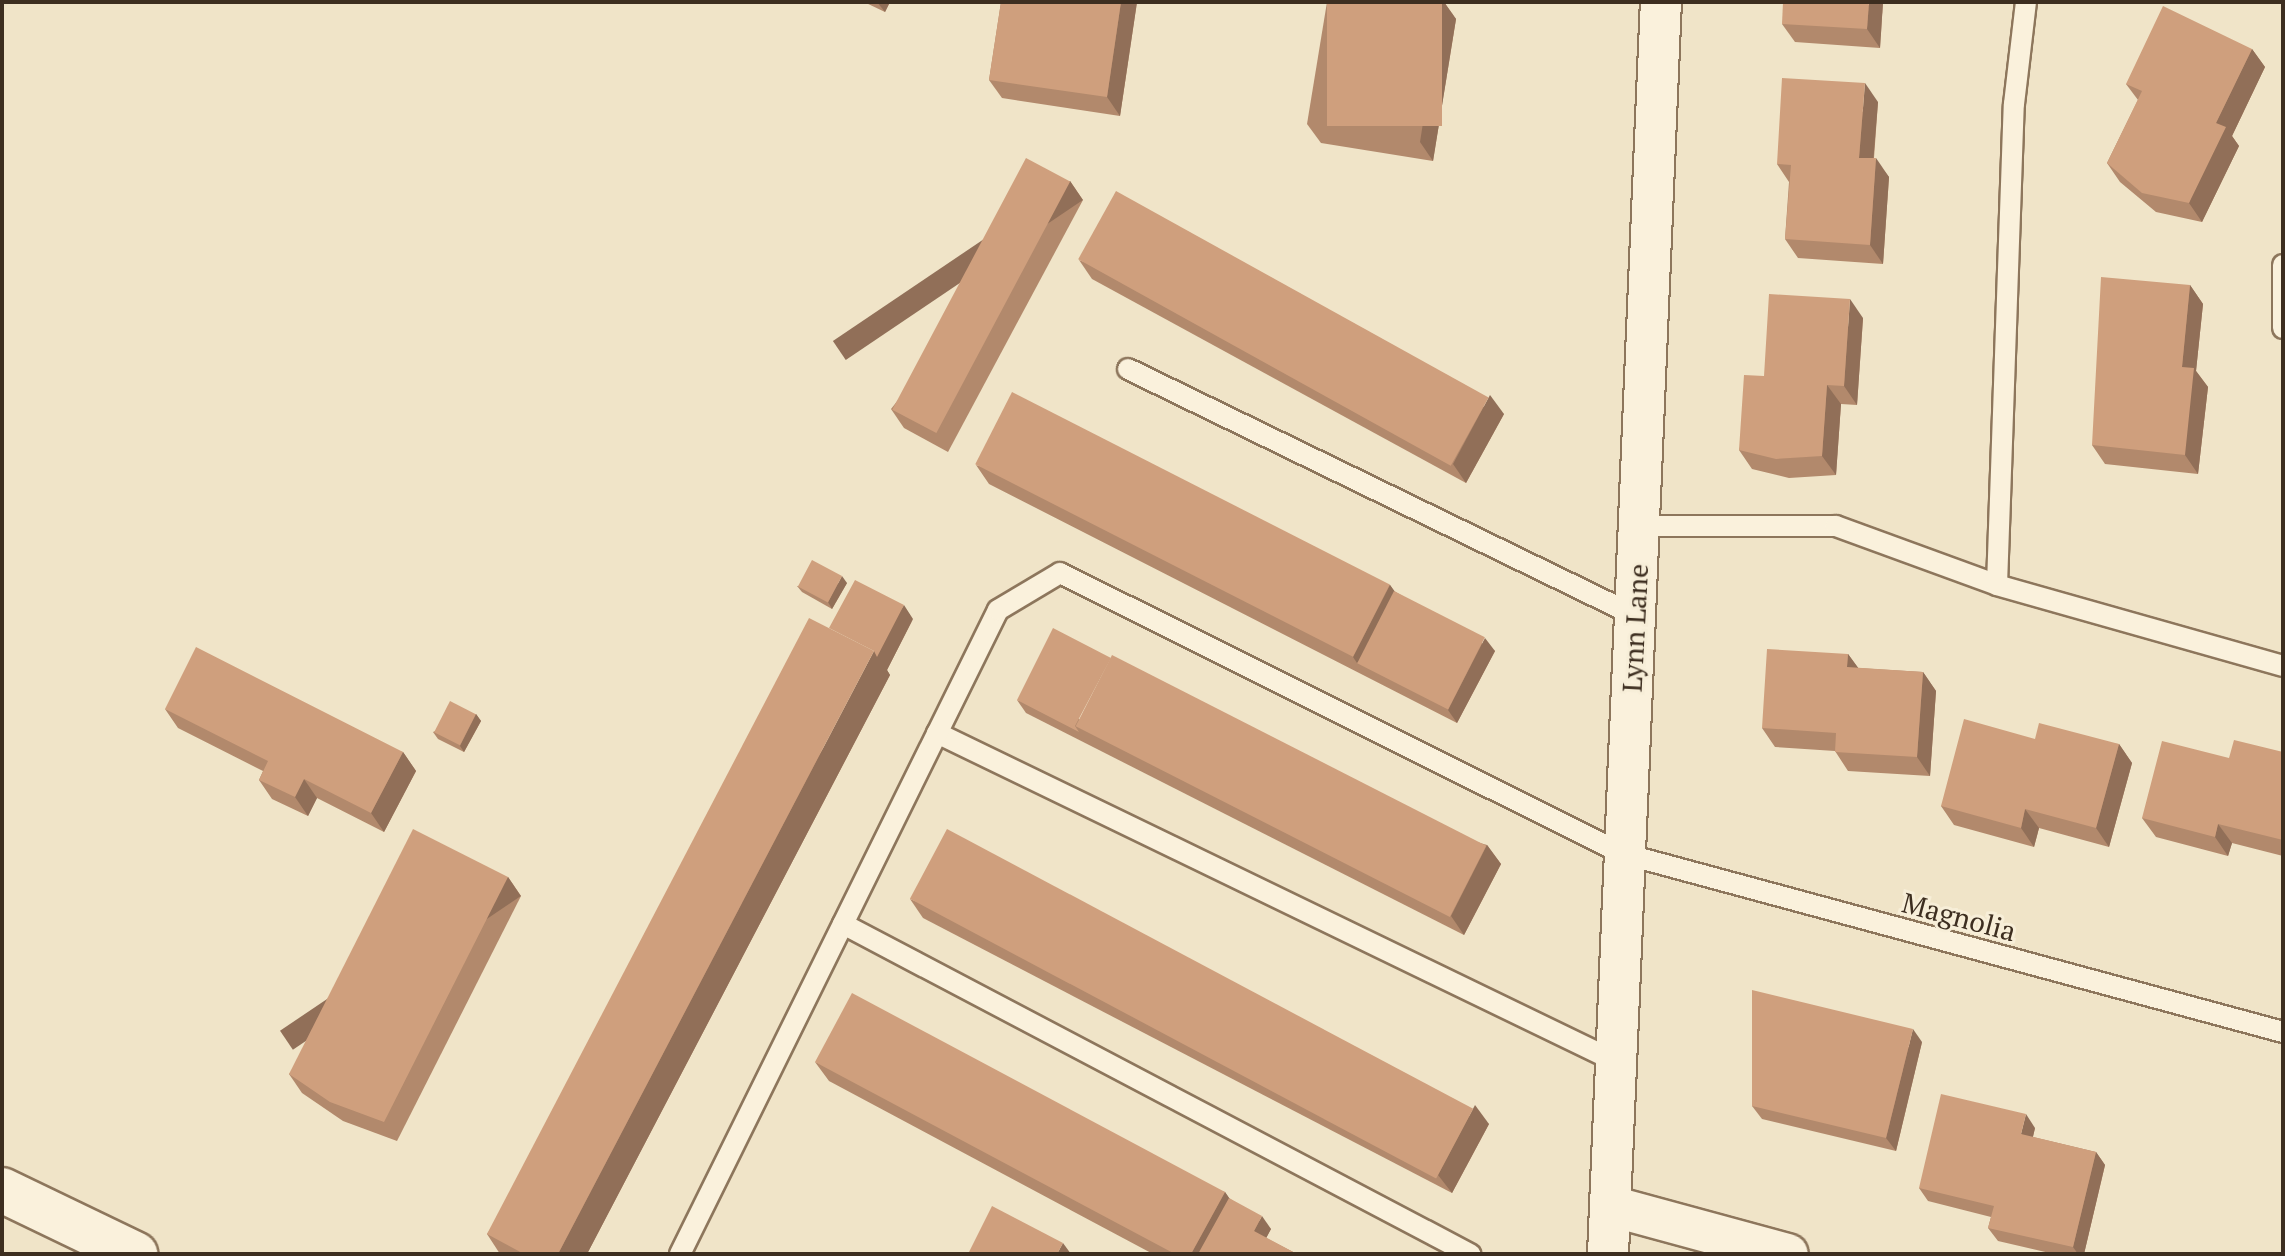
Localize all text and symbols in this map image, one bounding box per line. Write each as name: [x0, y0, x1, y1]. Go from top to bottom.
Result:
street label: Lynn Lane: [1615, 563, 1655, 693]
street label: Magnolia: [1899, 886, 2019, 948]

